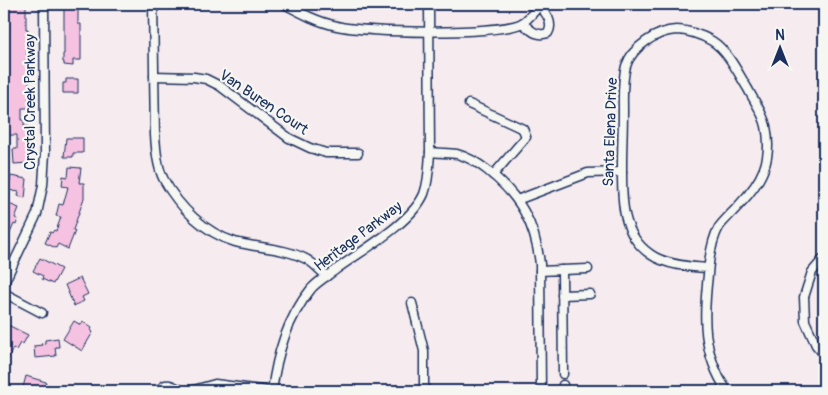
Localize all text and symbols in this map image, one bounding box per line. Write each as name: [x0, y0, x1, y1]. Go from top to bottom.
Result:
north arrow: [756, 22, 806, 72]
text: N: [775, 27, 785, 44]
street label: Crystal Creek Parkway: [21, 33, 40, 170]
street label: Van Buren Court: [216, 66, 313, 140]
street label: Santa Elena Drive: [599, 77, 622, 187]
street label: Heritage Parkway: [311, 197, 407, 276]

